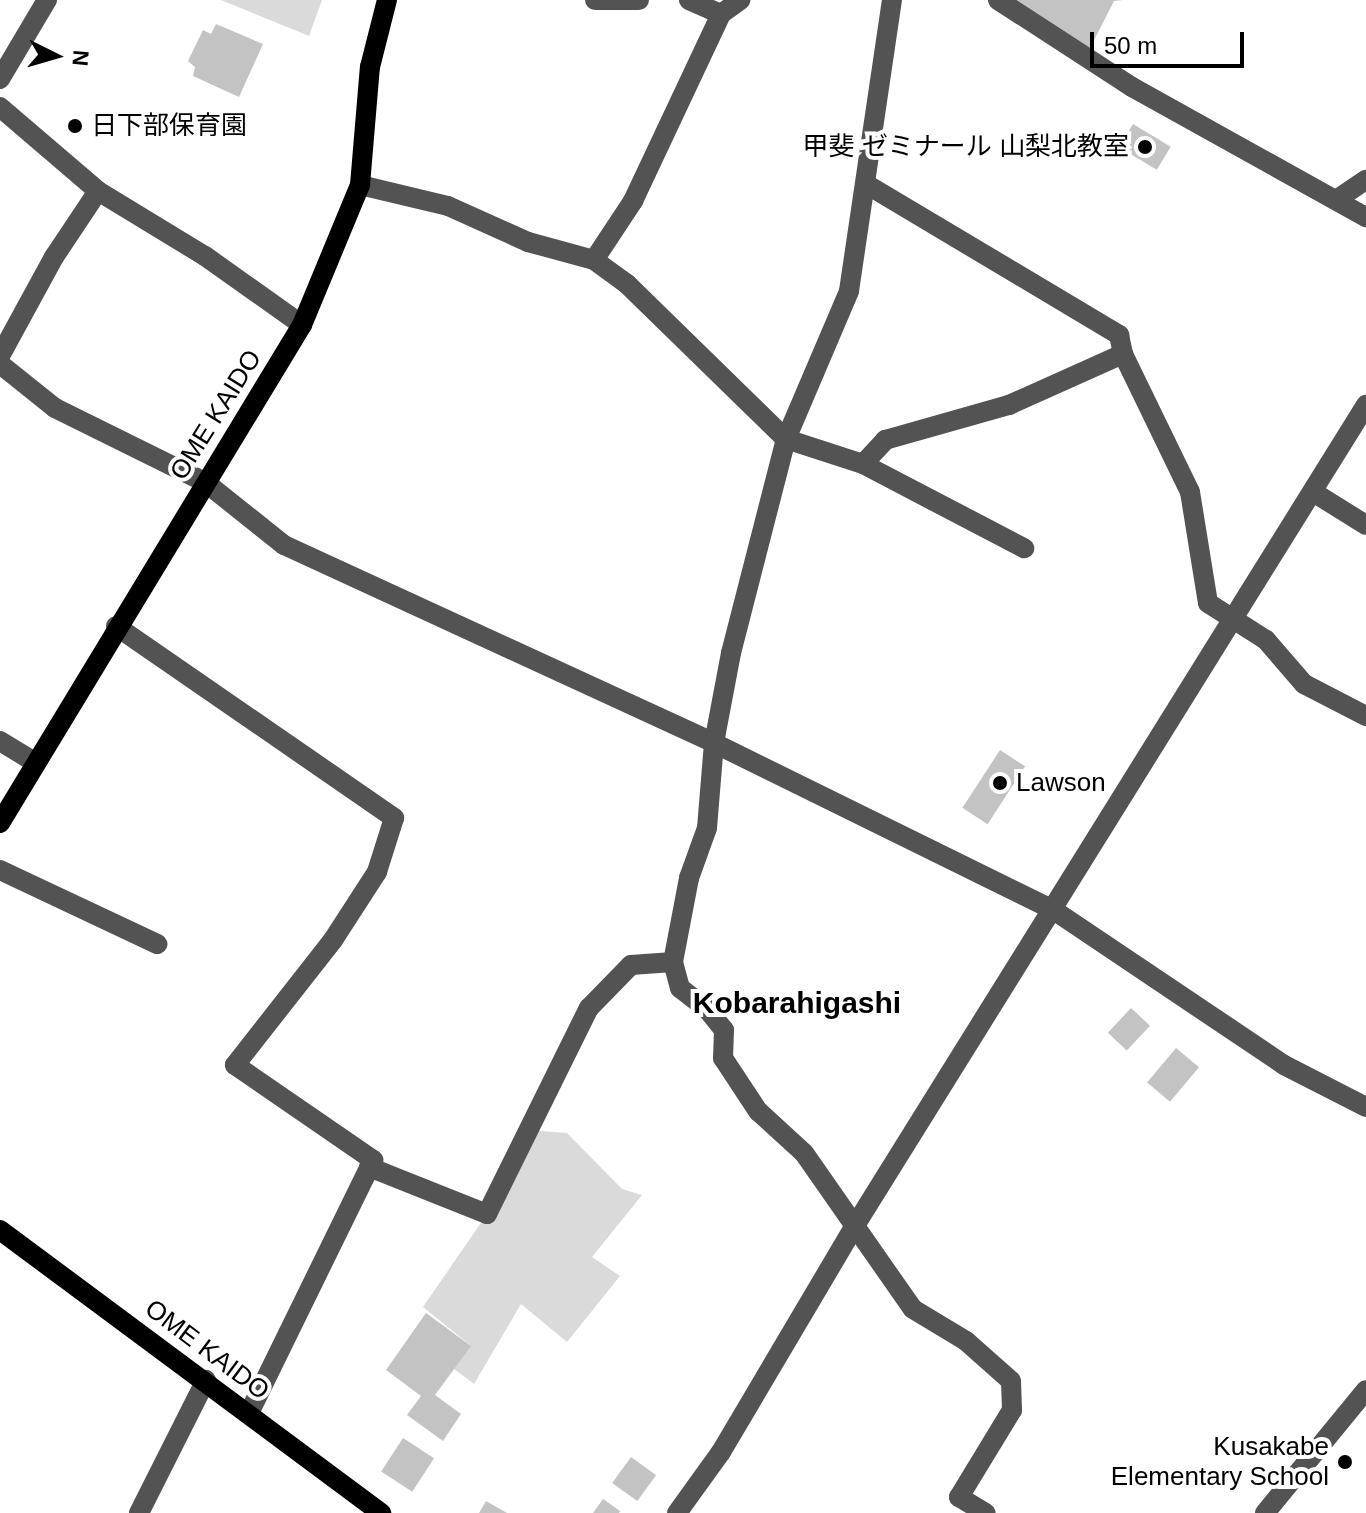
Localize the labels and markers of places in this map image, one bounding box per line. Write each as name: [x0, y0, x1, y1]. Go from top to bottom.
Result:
place label: 日下部保育園: [91, 110, 247, 142]
marker: 日下部保育園: [66, 117, 84, 135]
place label: 甲斐 ゼミナール 山梨北教室: [803, 131, 1129, 163]
marker: 甲斐 ゼミナール 山梨北教室: [1136, 138, 1154, 156]
place label: Lawson: [1016, 767, 1106, 799]
marker: Lawson: [991, 774, 1009, 792]
place label: Kusakabe Elementary School: [1111, 1431, 1329, 1492]
marker: Kusakabe Elementary School: [1336, 1453, 1354, 1471]

